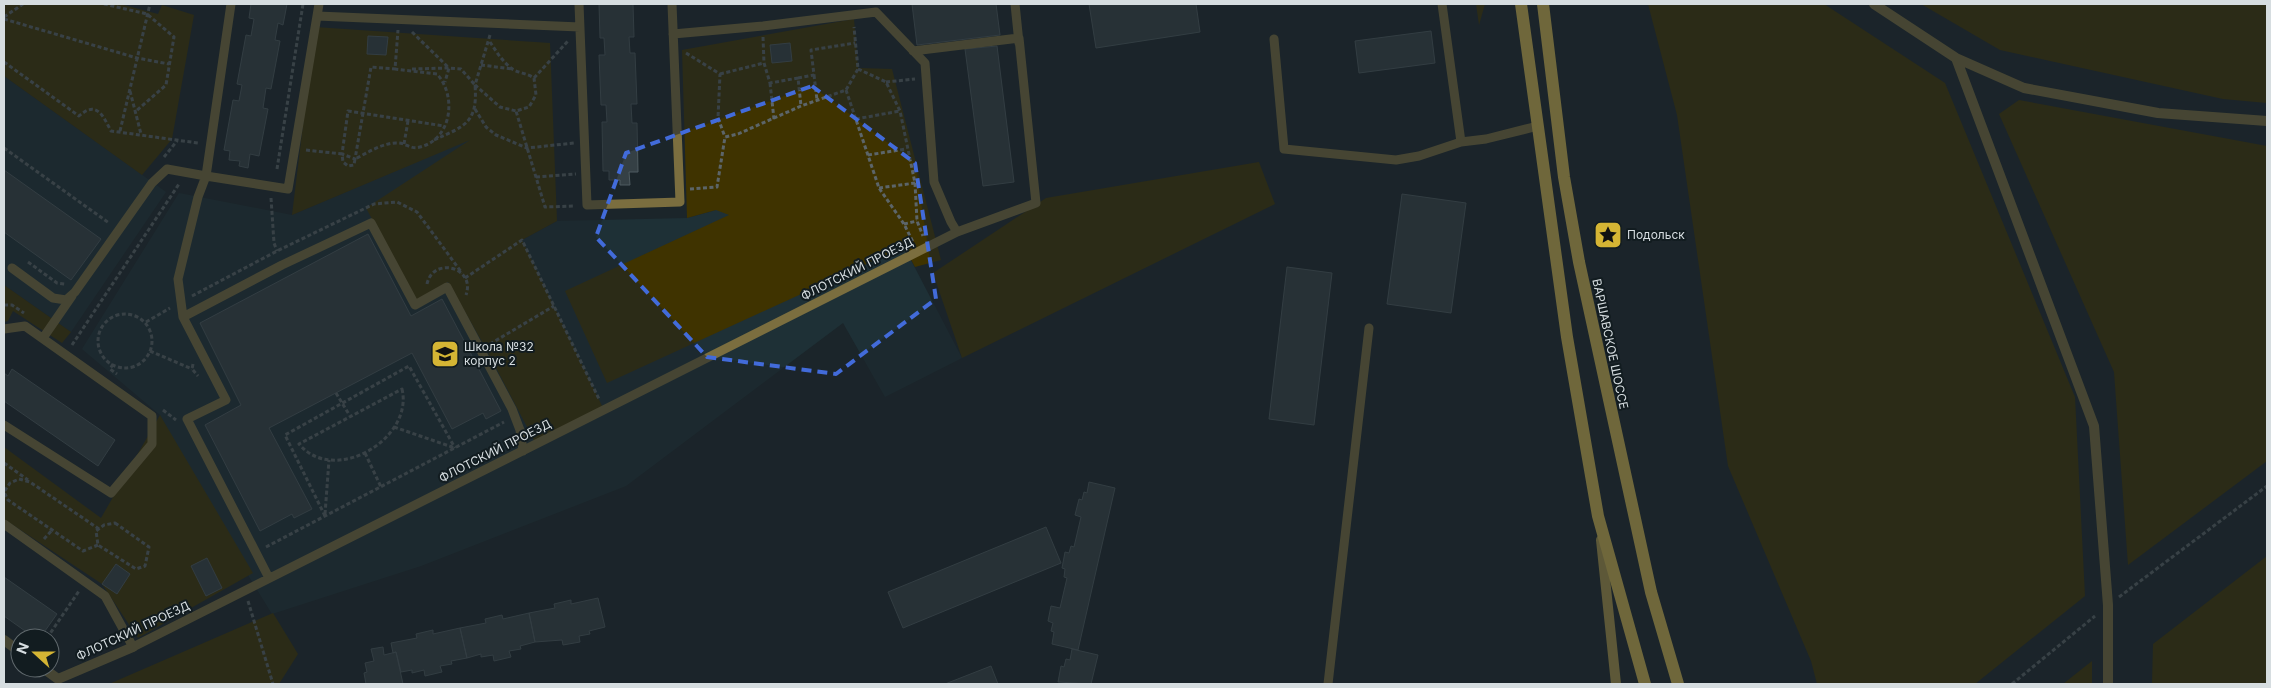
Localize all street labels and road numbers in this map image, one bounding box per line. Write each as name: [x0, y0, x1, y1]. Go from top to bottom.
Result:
street label: ФЛОТСКИЙ ПРОЕЗД: [798, 234, 915, 303]
street label: ВАРШАВСКОЕ ШОССЕ: [1589, 277, 1632, 411]
street label: ФЛОТСКИЙ ПРОЕЗД: [436, 416, 553, 485]
street label: ФЛОТСКИЙ ПРОЕЗД: [74, 598, 192, 663]

